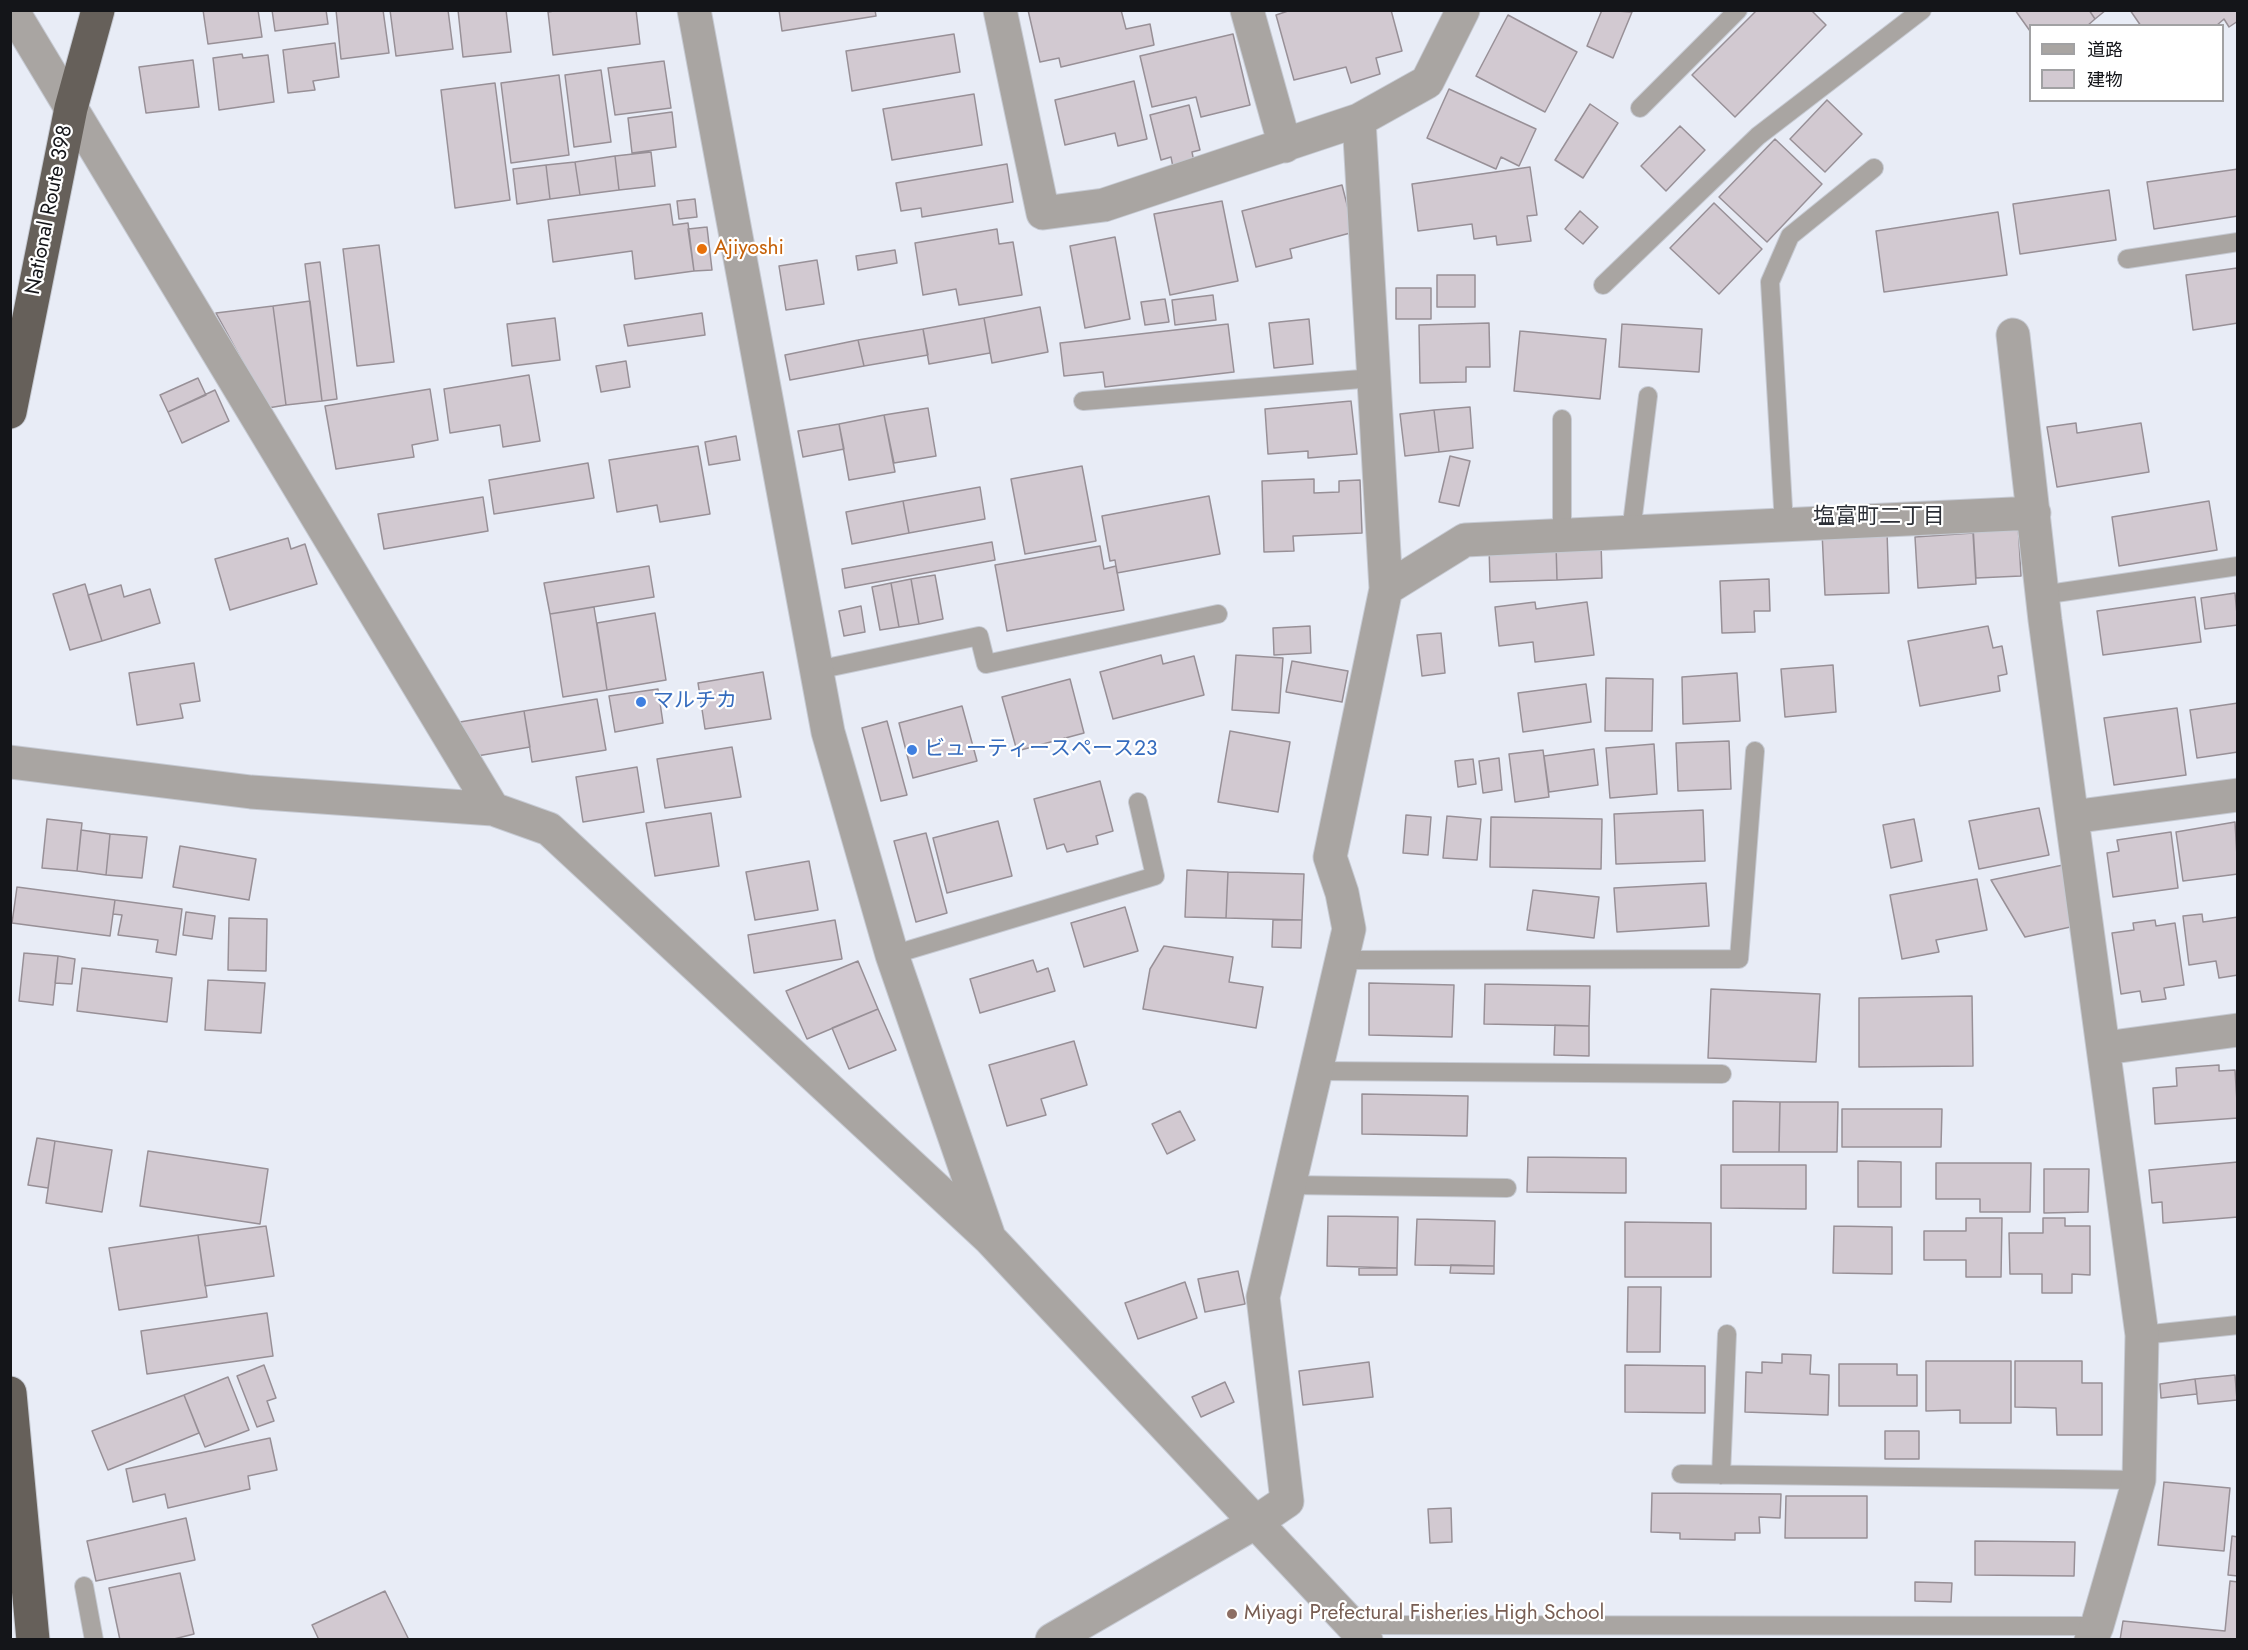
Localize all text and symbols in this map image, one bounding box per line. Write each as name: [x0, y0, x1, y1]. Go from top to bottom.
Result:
legend: [2029, 24, 2224, 102]
text: 道路: [2087, 37, 2123, 63]
text: 建物: [2087, 67, 2123, 93]
street label: National Route 398: [21, 123, 79, 297]
place label: Ajiyoshi: [714, 236, 784, 262]
marker: Ajiyoshi: [695, 242, 709, 256]
district label: 塩富町二丁目: [1813, 505, 1945, 531]
place label: マルチカ: [653, 689, 737, 715]
marker: マルチカ: [634, 695, 648, 709]
place label: ビューティースペース23: [924, 737, 1157, 763]
marker: ビューティースペース23: [905, 743, 919, 757]
place label: Miyagi Prefectural Fisheries High School: [1244, 1601, 1604, 1627]
marker: Miyagi Prefectural Fisheries High School: [1225, 1607, 1239, 1621]

